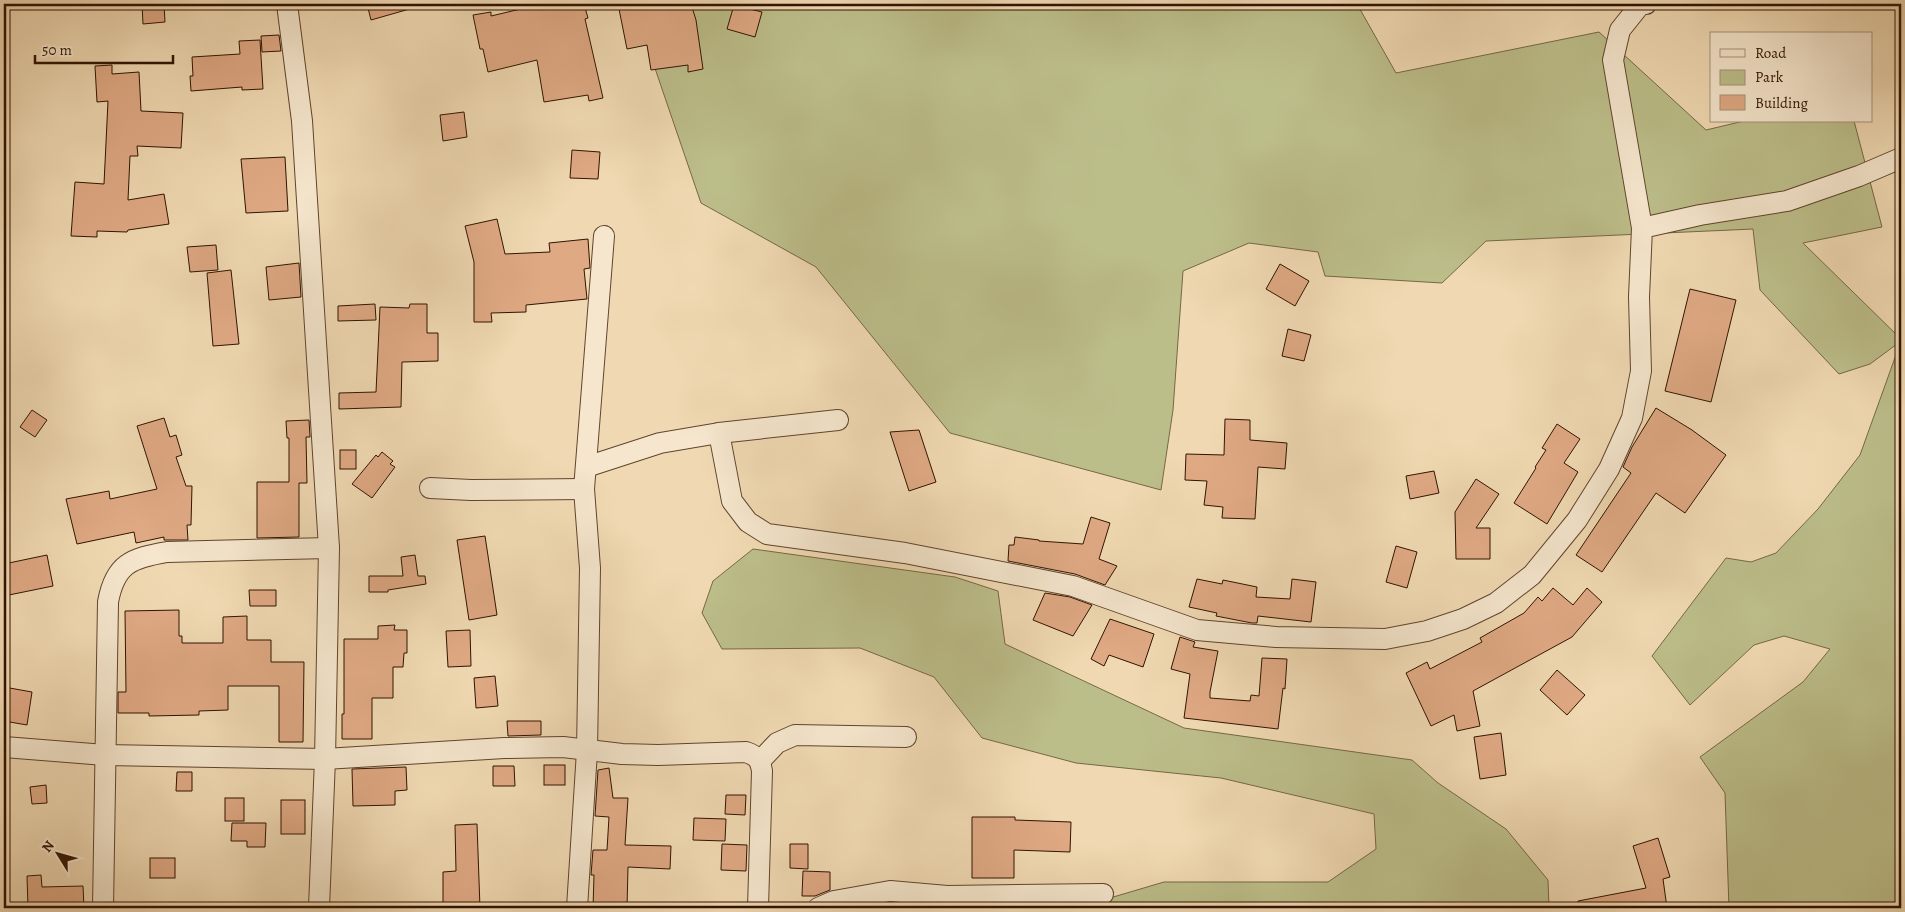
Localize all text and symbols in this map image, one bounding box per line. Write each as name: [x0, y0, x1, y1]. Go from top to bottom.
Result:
scale bar: [35, 32, 172, 64]
legend: [1710, 32, 1872, 122]
text: 50 m: [42, 40, 72, 60]
text: Road: [1755, 43, 1787, 63]
text: Park: [1755, 67, 1784, 87]
text: Building: [1755, 93, 1808, 113]
north arrow: [32, 830, 82, 880]
text: N: [37, 837, 59, 856]

